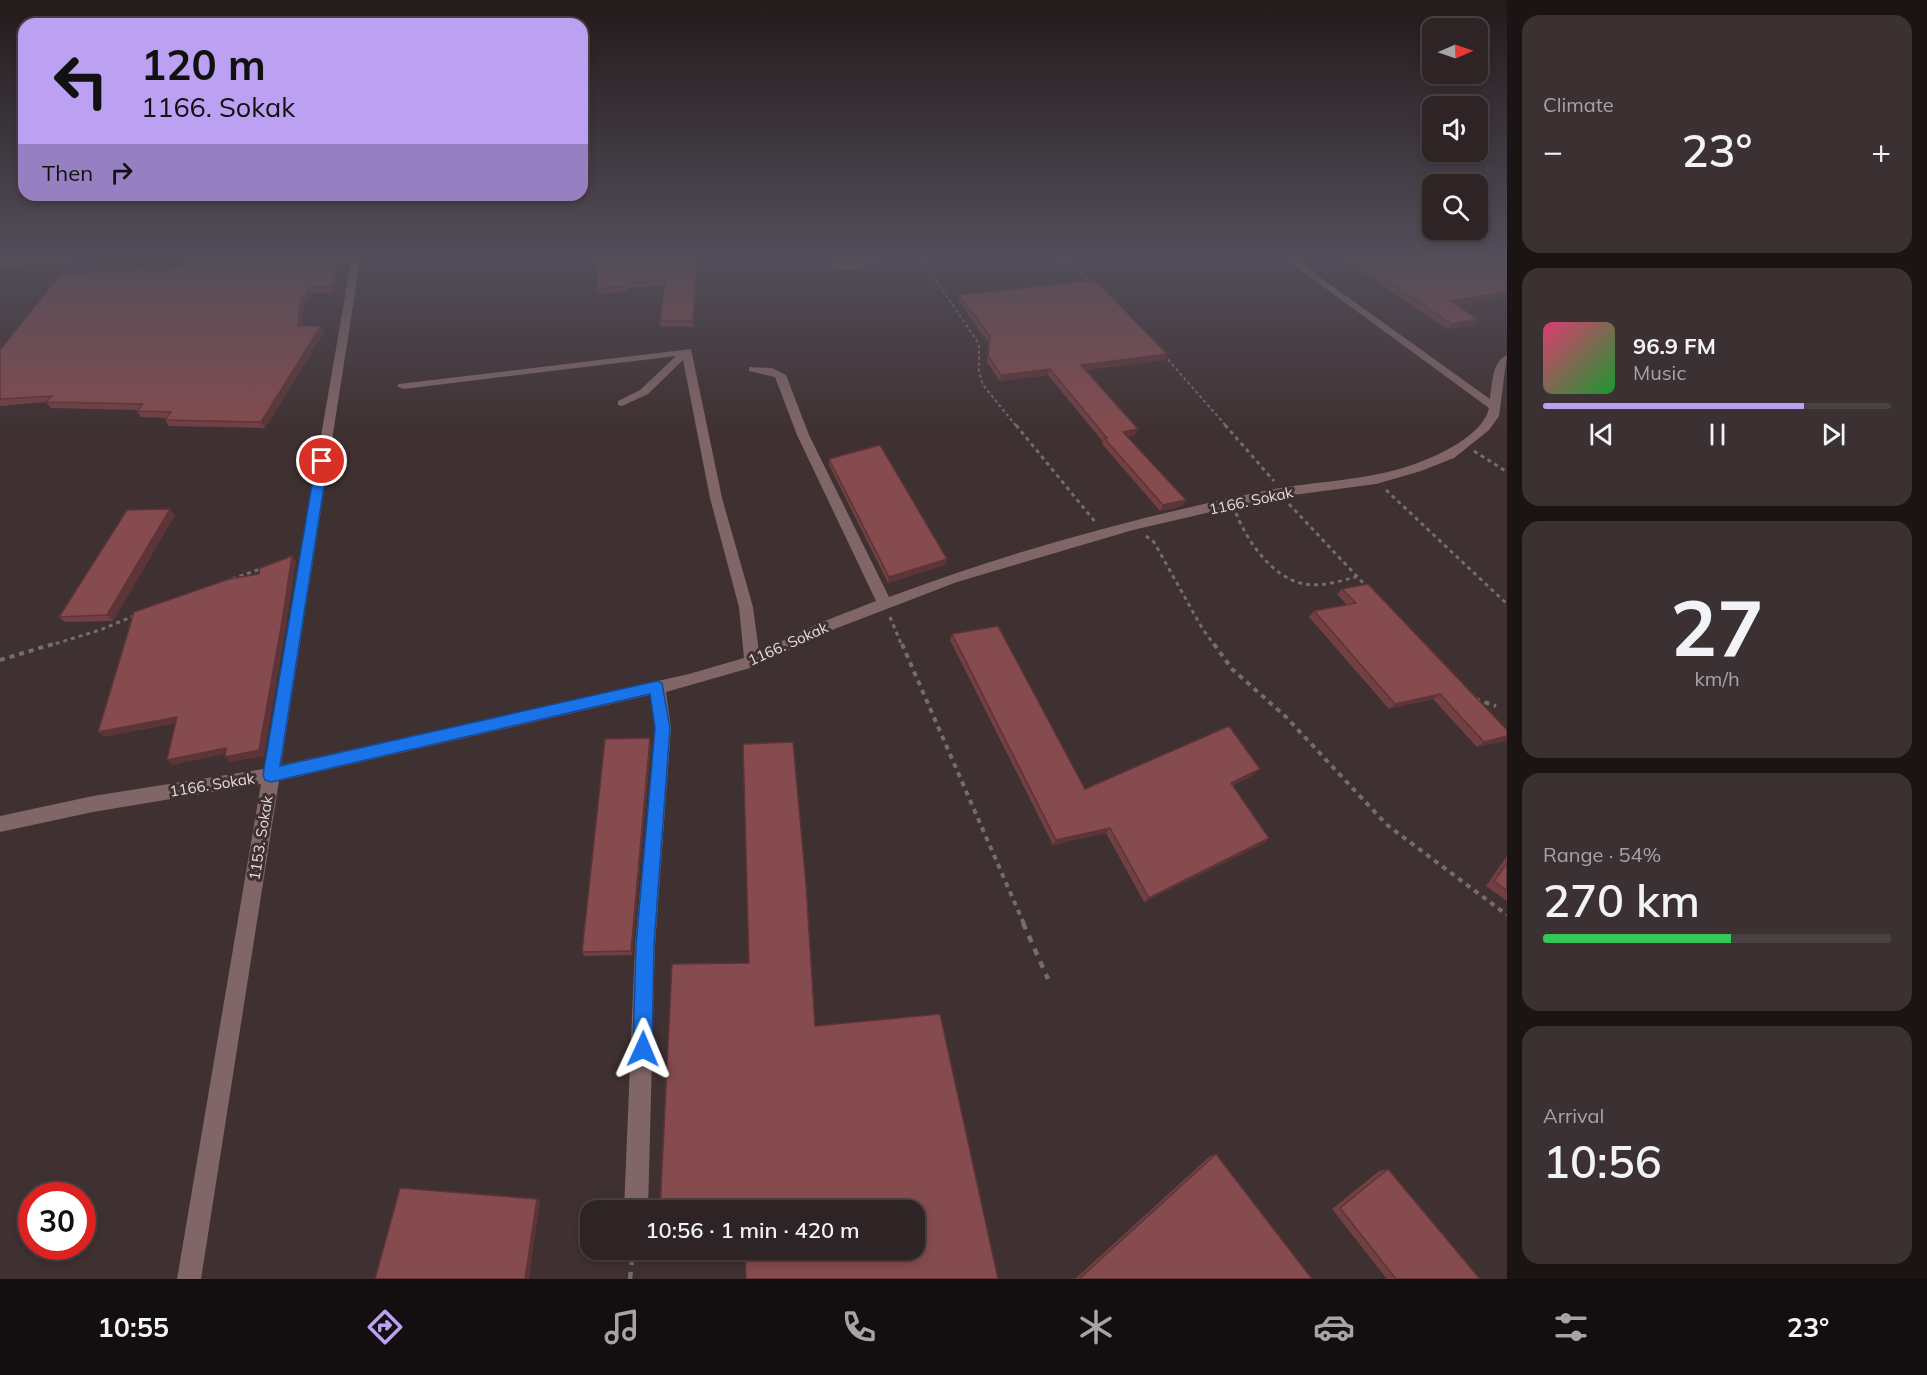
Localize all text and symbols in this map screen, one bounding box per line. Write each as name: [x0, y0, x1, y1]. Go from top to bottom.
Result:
north arrow: [1422, 18, 1488, 84]
map controls: [1422, 18, 1488, 240]
text: 120 m: [141, 38, 266, 91]
icon: left: [42, 42, 120, 120]
text: 1166. Sokak: [141, 90, 295, 124]
text: Climate: [1543, 92, 1614, 117]
button: sound: [1422, 96, 1488, 162]
text: 23°: [1682, 122, 1752, 178]
text: −: [1543, 130, 1563, 171]
text: +: [1871, 130, 1891, 171]
icon: right: [105, 156, 138, 189]
text: Then: [42, 159, 93, 187]
button: search: [1422, 174, 1488, 240]
text: 96.9 FM: [1633, 332, 1716, 360]
text: Music: [1633, 360, 1686, 385]
icon: previous: [1585, 418, 1618, 451]
icon: pause: [1701, 418, 1734, 451]
icon: next: [1817, 418, 1850, 451]
pin: [296, 435, 347, 486]
icon: arrive: [305, 444, 338, 477]
street label: 1166. Sokak: [1207, 482, 1295, 519]
text: 27: [1670, 578, 1764, 676]
street label: 1166. Sokak: [745, 617, 831, 670]
text: km/h: [1694, 666, 1740, 691]
street label: 1166. Sokak: [168, 768, 256, 801]
street label: 1153. Sokak: [244, 794, 277, 882]
text: Range · 54%: [1543, 842, 1661, 867]
text: 270 km: [1543, 872, 1700, 928]
position arrow: [611, 1017, 675, 1081]
text: Arrival: [1543, 1103, 1604, 1128]
text: 10:56: [1543, 1133, 1662, 1189]
speed limit sign: 30: [18, 1182, 96, 1260]
text: 10:56 · 1 min · 420 m: [645, 1216, 860, 1244]
icon: directions: [364, 1306, 406, 1348]
icon: music: [601, 1306, 643, 1348]
icon: phone: [838, 1306, 880, 1348]
icon: climate: [1075, 1306, 1117, 1348]
icon: car: [1313, 1306, 1355, 1348]
icon: filters: [1550, 1306, 1592, 1348]
text: 10:55: [98, 1310, 169, 1344]
text: 23°: [1787, 1310, 1829, 1344]

